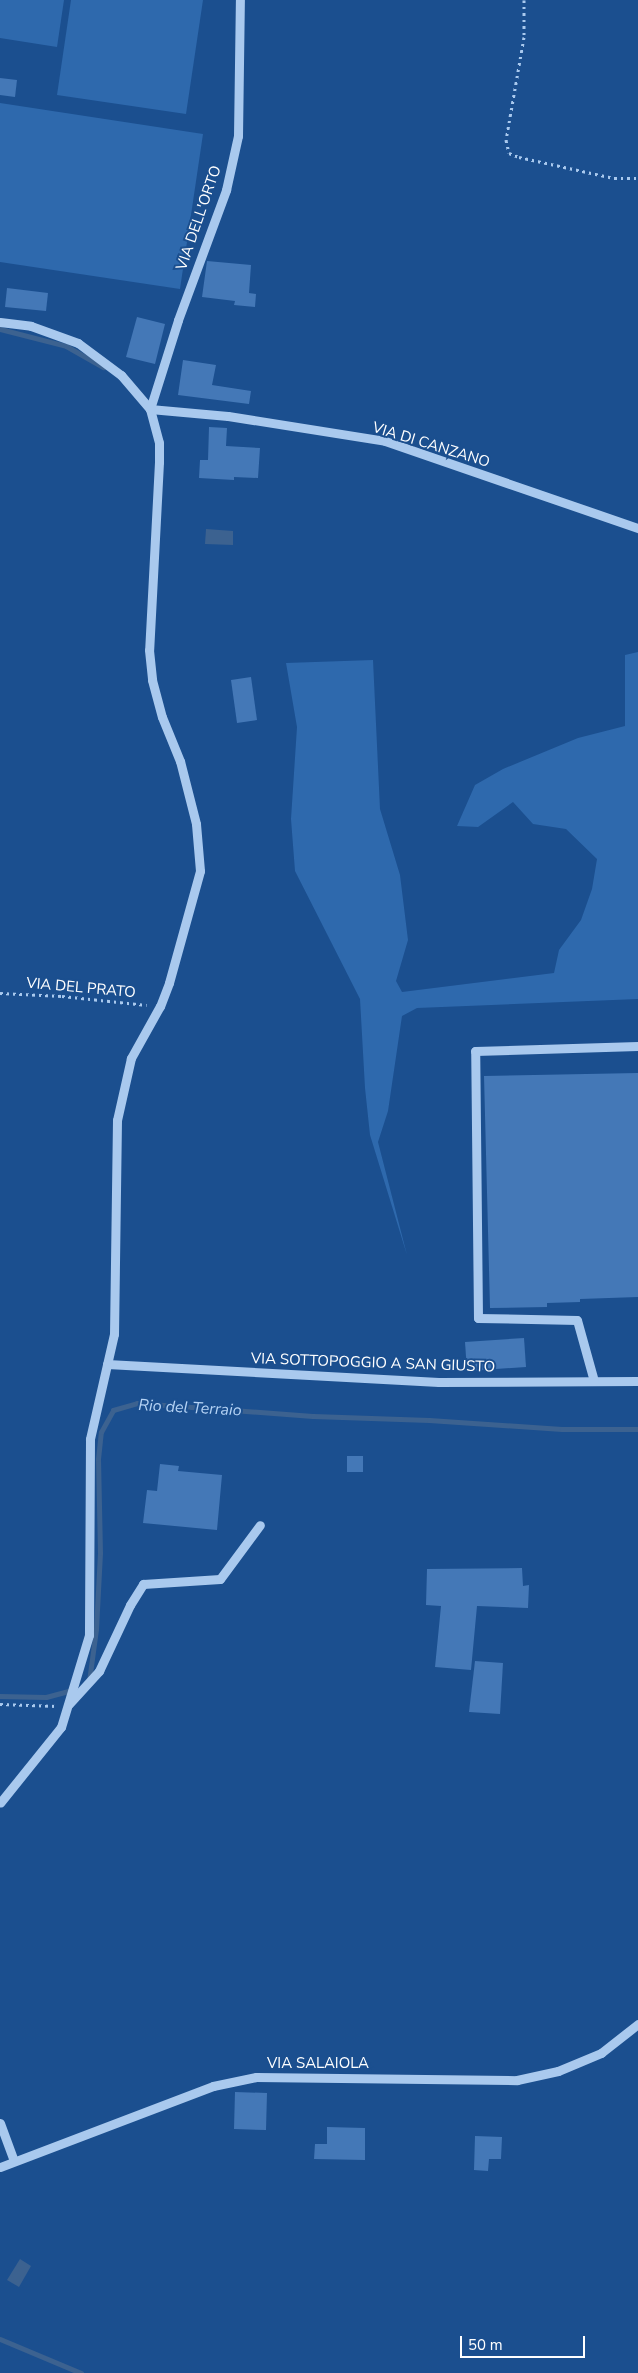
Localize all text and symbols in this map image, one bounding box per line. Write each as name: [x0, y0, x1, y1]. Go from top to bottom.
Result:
street label: VIA DELL'ORTO: [173, 163, 225, 273]
street label: VIA DI CANZANO: [370, 419, 492, 471]
street label: VIA DEL PRATO: [25, 974, 137, 1002]
street label: VIA SOTTOPOGGIO A SAN GIUSTO: [251, 1350, 495, 1376]
water label: Rio del Terraio: [138, 1396, 242, 1420]
street label: VIA SALAIOLA: [267, 2055, 369, 2073]
scale bar: [463, 2326, 588, 2358]
text: 50 m: [468, 2335, 503, 2355]

